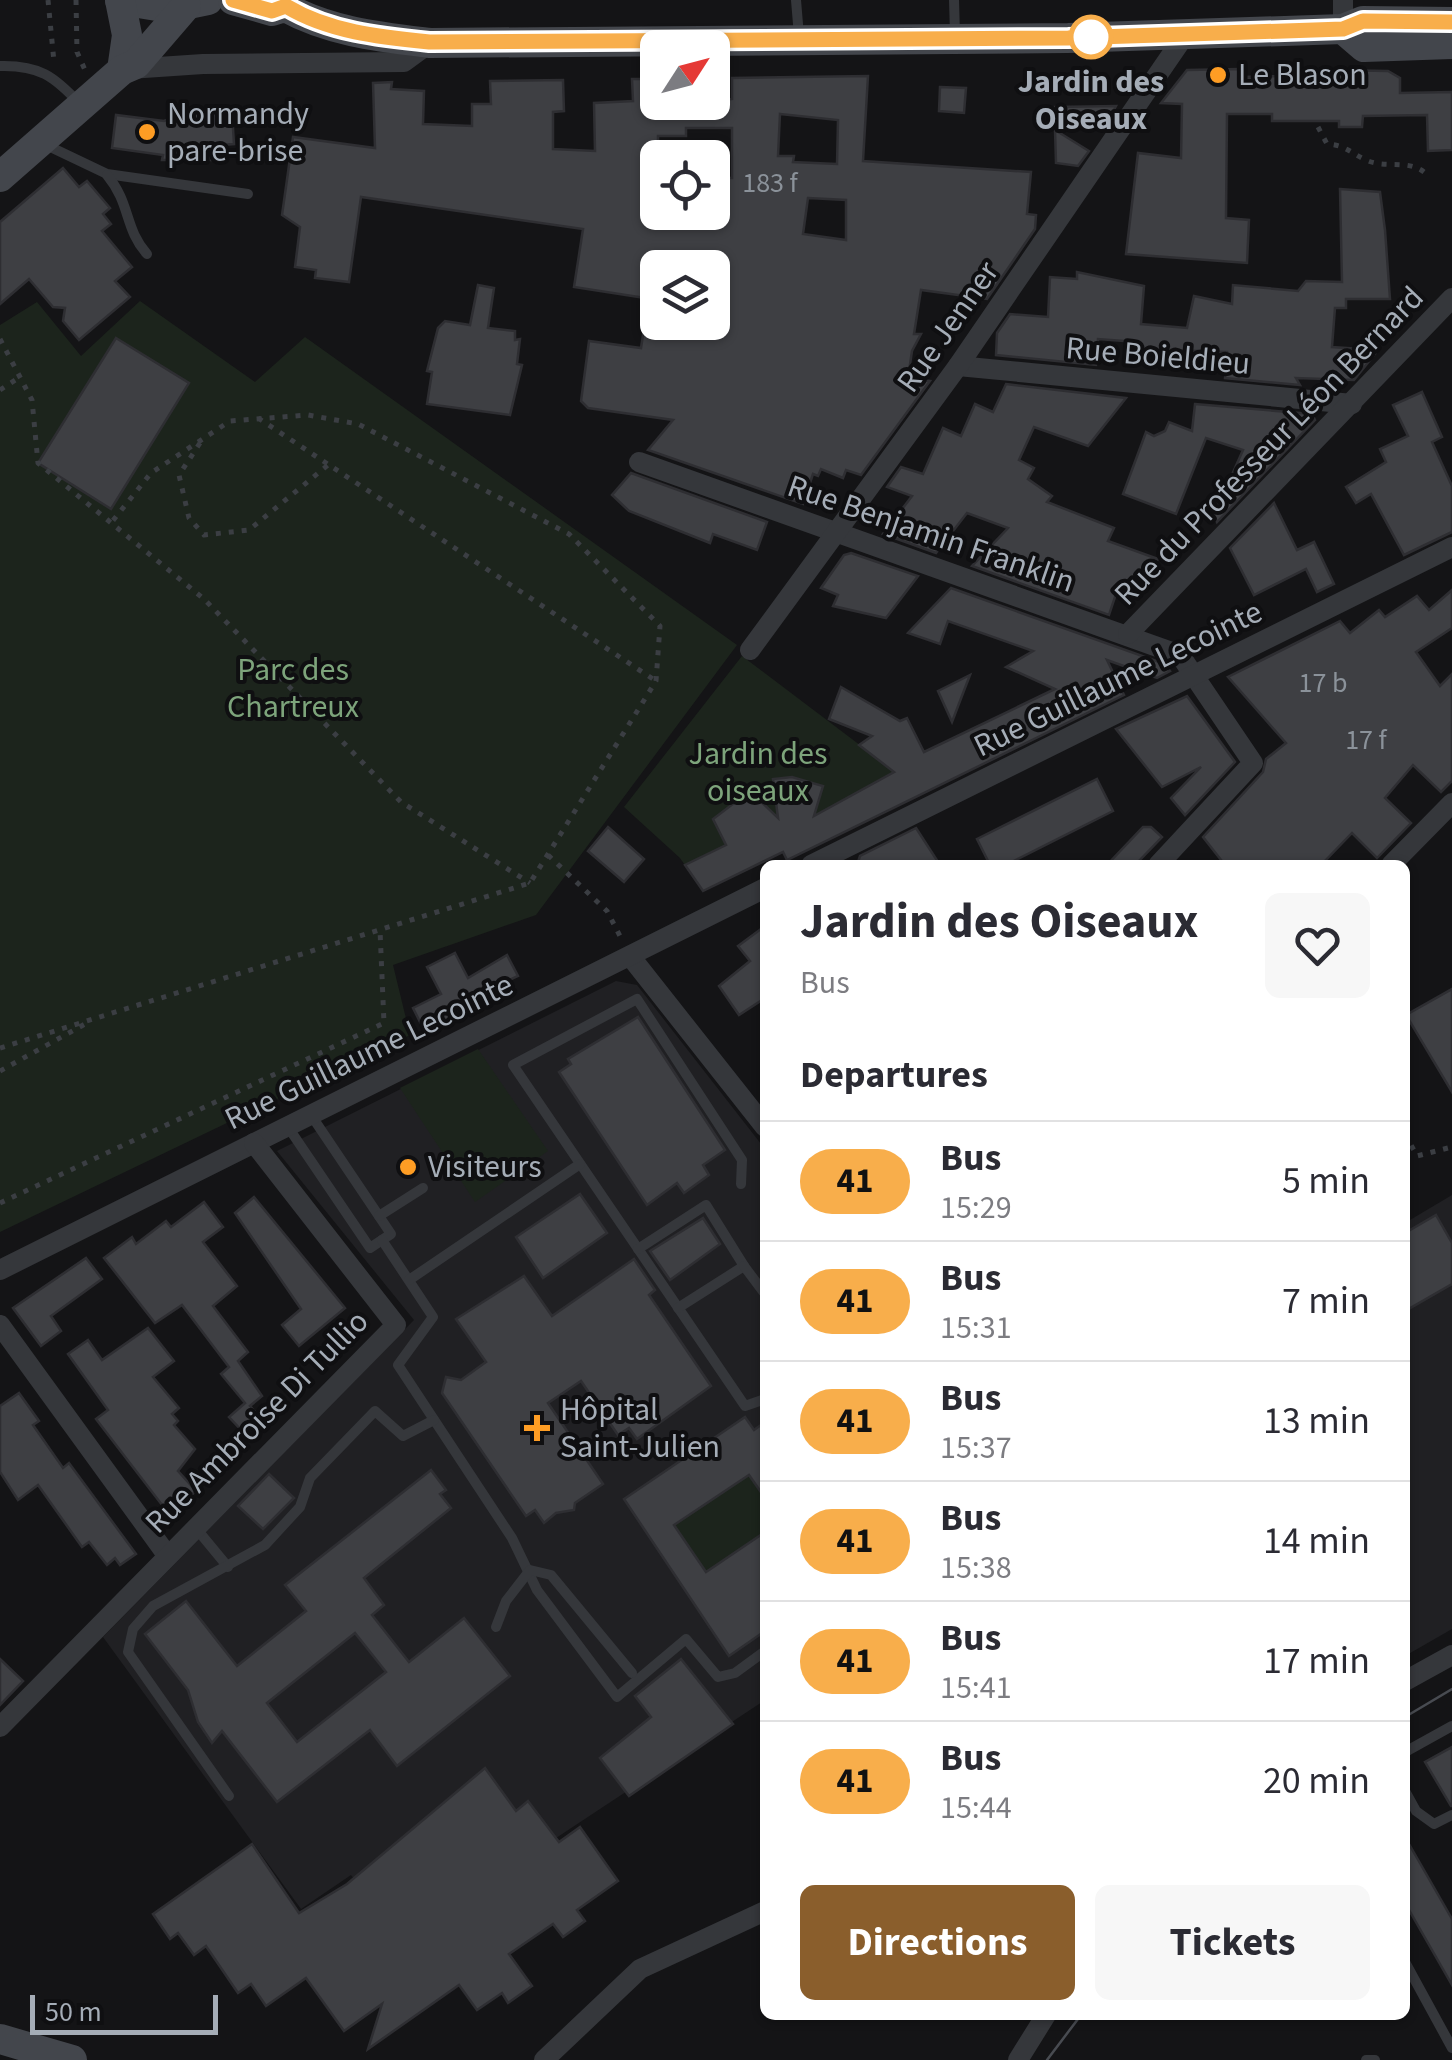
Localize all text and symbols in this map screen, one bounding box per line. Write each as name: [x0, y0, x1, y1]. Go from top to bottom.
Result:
marker: Jardin des Oiseaux: [1070, 16, 1112, 58]
north arrow: [640, 30, 730, 120]
map controls: [640, 30, 730, 340]
place label: Le Blason: [1238, 52, 1367, 98]
place label: Jardin des Oiseaux: [1018, 59, 1164, 142]
marker: Le Blason: [1207, 64, 1229, 86]
place label: Normandy pare-brise: [167, 91, 309, 174]
marker: Normandy pare-brise: [136, 121, 158, 143]
button: locate: [640, 140, 730, 230]
house number: 183 f: [742, 163, 799, 203]
button: layers: [640, 250, 730, 340]
street label: Rue Jenner: [886, 251, 1011, 402]
street label: Rue du Professeur Léon Bernard: [1104, 276, 1434, 616]
street label: Rue Boieldieu: [1064, 325, 1252, 387]
street label: Rue Benjamin Franklin: [781, 463, 1081, 605]
street label: Rue Guillaume Lecointe: [966, 589, 1270, 769]
park label: Parc des Chartreux: [227, 647, 359, 730]
house number: 17 b: [1299, 663, 1347, 703]
house number: 17 f: [1345, 720, 1388, 760]
park label: Jardin des oiseaux: [689, 731, 827, 814]
text: Jardin des Oiseaux: [800, 888, 1198, 956]
button: heart: [1265, 893, 1370, 998]
text: Bus: [800, 960, 850, 1006]
street label: Rue Guillaume Lecointe: [217, 962, 521, 1142]
text: Departures: [800, 1048, 988, 1102]
text: Bus: [940, 1131, 1001, 1185]
place label: Visiteurs: [428, 1144, 542, 1190]
text: 5 min: [1282, 1154, 1370, 1208]
marker: Visiteurs: [397, 1156, 419, 1178]
text: 41: [837, 1156, 873, 1206]
text: 15:29: [940, 1185, 1012, 1231]
text: Bus: [940, 1251, 1001, 1305]
text: 7 min: [1282, 1274, 1370, 1328]
text: 41: [837, 1276, 873, 1326]
street label: Rue Ambroise Di Tullio: [135, 1300, 379, 1544]
text: 15:31: [940, 1305, 1012, 1351]
text: Bus: [940, 1371, 1001, 1425]
place label: Hôpital Saint-Julien: [560, 1387, 720, 1470]
text: 13 min: [1263, 1394, 1370, 1448]
text: 41: [837, 1396, 873, 1446]
marker: Hôpital Saint-Julien: [524, 1415, 550, 1441]
text: 15:37: [940, 1425, 1012, 1471]
text: Bus: [940, 1491, 1001, 1545]
text: 14 min: [1263, 1514, 1370, 1568]
text: 41: [837, 1516, 873, 1566]
text: 15:38: [940, 1545, 1012, 1591]
text: Bus: [940, 1611, 1001, 1665]
text: 17 min: [1263, 1634, 1370, 1688]
text: 41: [837, 1636, 873, 1686]
text: 15:41: [940, 1665, 1012, 1711]
text: Bus: [940, 1731, 1001, 1785]
text: 20 min: [1263, 1754, 1370, 1808]
text: 41: [837, 1756, 873, 1806]
text: 15:44: [940, 1785, 1012, 1831]
button: Directions: [800, 1885, 1075, 2000]
button: Tickets: [1095, 1885, 1370, 2000]
scale bar: [30, 1990, 218, 2034]
text: 50 m: [45, 1992, 102, 2032]

